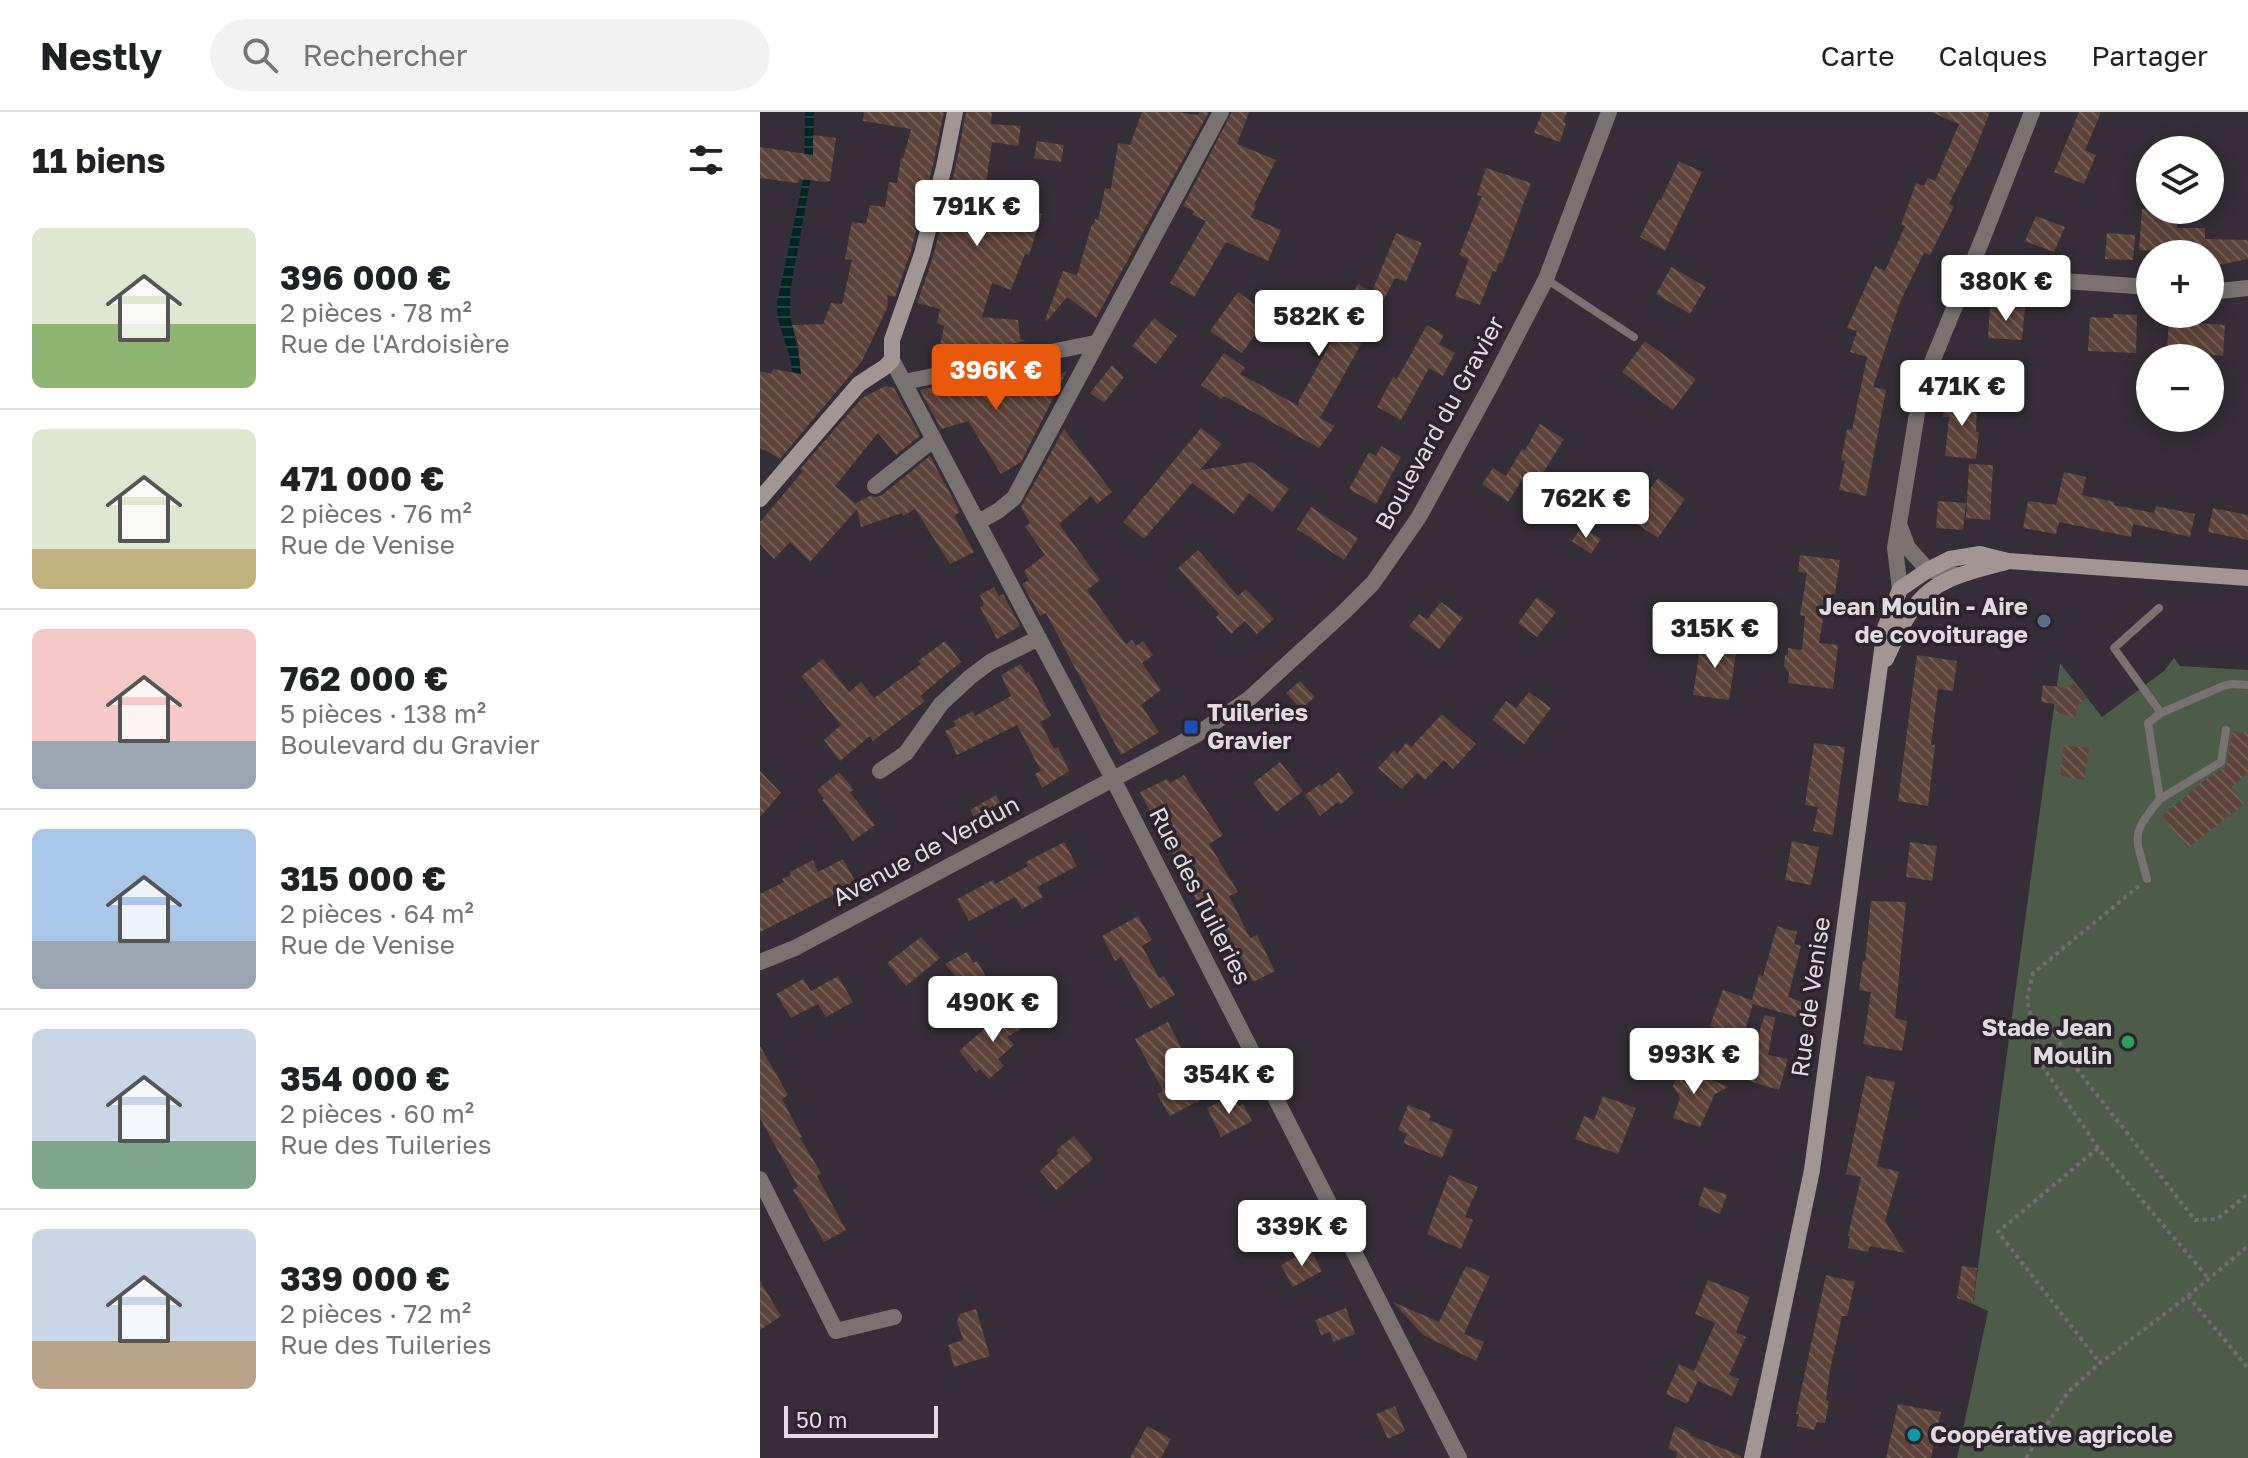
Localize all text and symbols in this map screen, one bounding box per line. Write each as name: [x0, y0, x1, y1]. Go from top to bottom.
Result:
search box: [210, 19, 770, 91]
text: Nestly: [40, 33, 162, 78]
icon: search: [238, 33, 282, 77]
text: Rechercher: [302, 37, 467, 73]
text: Carte: [1821, 39, 1894, 72]
text: Calques: [1938, 39, 2047, 72]
text: Partager: [2091, 39, 2208, 72]
map controls: [2136, 136, 2224, 432]
button: layers: [2136, 136, 2224, 224]
icon: filters: [684, 138, 728, 182]
text: 11 biens: [32, 140, 165, 180]
pin: 791K €: [912, 180, 1042, 248]
text: 791K €: [933, 190, 1021, 221]
button: +: [2136, 240, 2224, 328]
pin: 380K €: [1941, 255, 2071, 323]
text: 396 000 €: [280, 257, 451, 297]
icon: home: [96, 260, 192, 356]
text: 380K €: [1959, 265, 2053, 296]
pin: 582K €: [1254, 290, 1384, 358]
text: 2 pièces · 78 m²: [280, 297, 472, 328]
text: 582K €: [1273, 300, 1365, 331]
street label: Boulevard du Gravier: [1368, 310, 1509, 534]
text: Rue de l'Ardoisière: [280, 328, 510, 359]
pin: 396K €: [931, 344, 1061, 412]
button: −: [2136, 344, 2224, 432]
text: 396K €: [950, 354, 1042, 385]
pin: 471K €: [1897, 360, 2027, 428]
text: 471K €: [1918, 370, 2006, 401]
text: 471 000 €: [280, 458, 445, 498]
icon: home: [96, 461, 192, 557]
pin: 762K €: [1521, 472, 1651, 540]
text: 762K €: [1541, 482, 1631, 513]
text: 2 pièces · 76 m²: [280, 498, 472, 529]
text: Rue de Venise: [280, 529, 455, 560]
place label: Jean Moulin - Aire de covoiturage: [1819, 591, 2028, 648]
pin: 315K €: [1650, 602, 1780, 670]
text: 315K €: [1671, 612, 1759, 643]
marker: Jean Moulin - Aire de covoiturage: [2035, 612, 2053, 630]
text: 762 000 €: [280, 658, 448, 698]
icon: home: [96, 661, 192, 757]
place label: Tuileries Gravier: [1207, 697, 1308, 754]
text: 5 pièces · 138 m²: [280, 698, 486, 729]
marker: Tuileries Gravier: [1182, 718, 1200, 736]
text: Boulevard du Gravier: [280, 729, 540, 760]
street label: Avenue de Verdun: [827, 788, 1024, 911]
street label: Rue des Tuileries: [1144, 802, 1259, 989]
text: 315 000 €: [280, 858, 446, 898]
icon: home: [96, 861, 192, 957]
text: 2 pièces · 64 m²: [280, 898, 474, 929]
street label: Rue de Venise: [1784, 915, 1835, 1079]
text: Rue de Venise: [280, 929, 455, 960]
pin: 490K €: [928, 976, 1058, 1044]
text: 490K €: [946, 986, 1040, 1017]
place label: Stade Jean Moulin: [1981, 1012, 2112, 1069]
pin: 993K €: [1629, 1028, 1759, 1096]
marker: Stade Jean Moulin: [2119, 1033, 2137, 1051]
text: 993K €: [1648, 1038, 1740, 1069]
pin: 354K €: [1164, 1048, 1294, 1116]
text: 354 000 €: [280, 1058, 450, 1098]
text: 354K €: [1183, 1058, 1275, 1089]
icon: home: [96, 1061, 192, 1157]
text: 2 pièces · 60 m²: [280, 1098, 474, 1129]
text: Rue des Tuileries: [280, 1129, 491, 1160]
pin: 339K €: [1237, 1200, 1367, 1268]
text: 339K €: [1256, 1210, 1348, 1241]
text: 339 000 €: [280, 1258, 450, 1298]
icon: home: [96, 1261, 192, 1357]
text: 2 pièces · 72 m²: [280, 1298, 471, 1329]
text: Rue des Tuileries: [280, 1329, 491, 1360]
scale bar: [784, 1402, 938, 1438]
text: 50 m: [796, 1406, 847, 1433]
place label: Coopérative agricole: [1930, 1419, 2173, 1448]
marker: Coopérative agricole: [1905, 1426, 1923, 1444]

